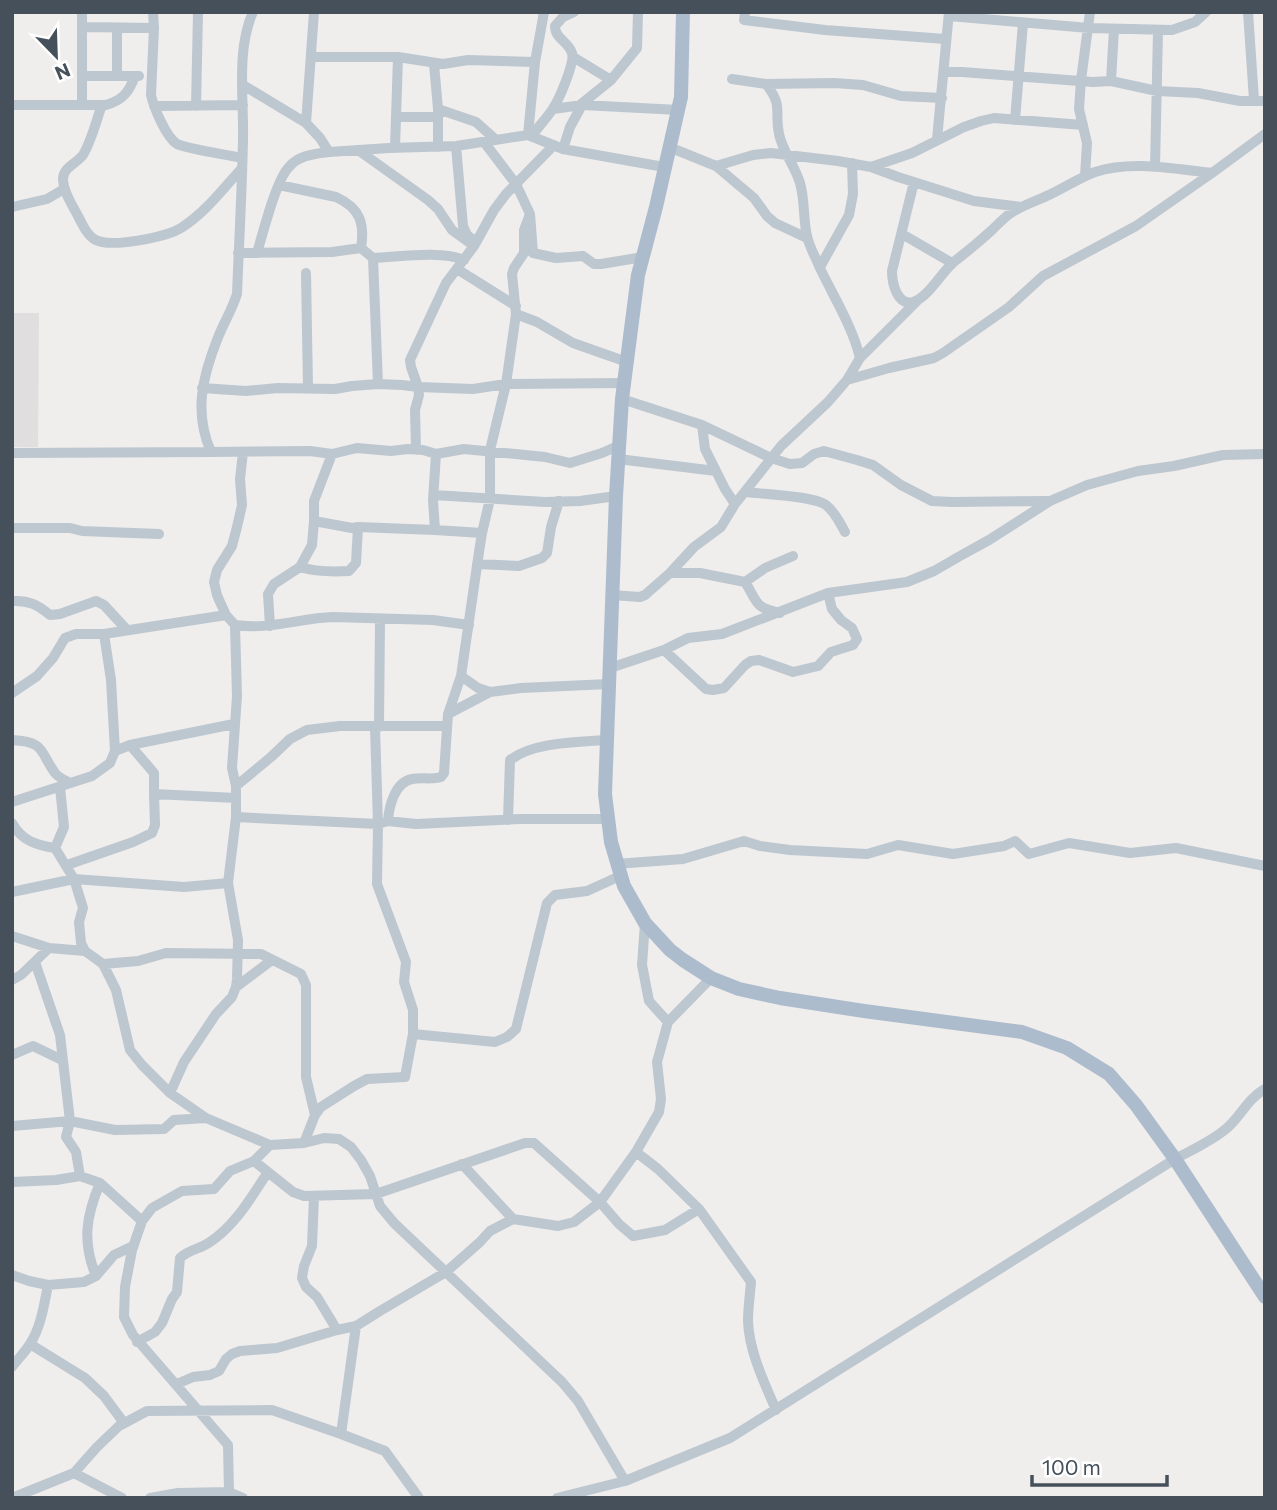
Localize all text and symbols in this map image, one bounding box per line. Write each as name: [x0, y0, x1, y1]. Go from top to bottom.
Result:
north arrow: [21, 21, 91, 91]
text: N: [52, 59, 74, 85]
scale bar: [1032, 1444, 1167, 1488]
text: 100 m: [1042, 1454, 1101, 1479]

